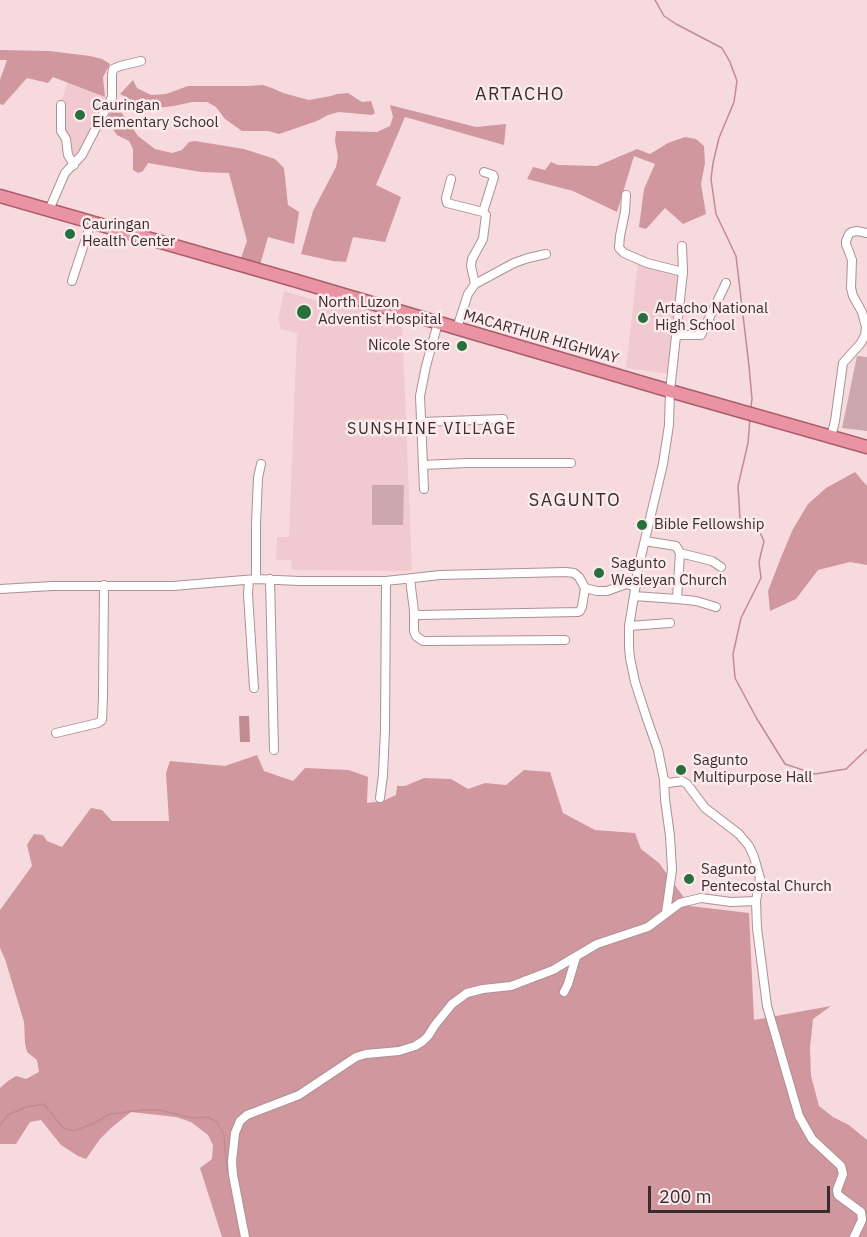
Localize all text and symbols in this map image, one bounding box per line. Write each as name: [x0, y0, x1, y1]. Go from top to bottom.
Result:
district label: ARTACHO: [475, 84, 565, 106]
place label: Cauringan Elementary School: [92, 97, 219, 132]
marker: Cauringan Elementary School: [73, 108, 87, 122]
place label: Cauringan Health Center: [82, 216, 175, 251]
marker: Cauringan Health Center: [63, 227, 77, 241]
place label: North Luzon Adventist Hospital: [318, 294, 441, 329]
place label: Artacho National High School: [655, 300, 768, 335]
marker: North Luzon Adventist Hospital: [295, 303, 313, 321]
street label: MACARTHUR HIGHWAY: [461, 306, 621, 368]
marker: Artacho National High School: [636, 311, 650, 325]
place label: Nicole Store: [368, 337, 450, 355]
marker: Nicole Store: [455, 339, 469, 353]
district label: SUNSHINE VILLAGE: [347, 419, 517, 439]
district label: SAGUNTO: [529, 490, 621, 512]
place label: Bible Fellowship: [654, 516, 765, 534]
marker: Bible Fellowship: [635, 518, 649, 532]
place label: Sagunto Wesleyan Church: [611, 555, 727, 590]
marker: Sagunto Wesleyan Church: [592, 566, 606, 580]
place label: Sagunto Multipurpose Hall: [693, 752, 812, 787]
marker: Sagunto Multipurpose Hall: [674, 763, 688, 777]
place label: Sagunto Pentecostal Church: [701, 861, 832, 896]
marker: Sagunto Pentecostal Church: [682, 872, 696, 886]
scale bar: [651, 1174, 832, 1212]
text: 200 m: [659, 1185, 711, 1208]

